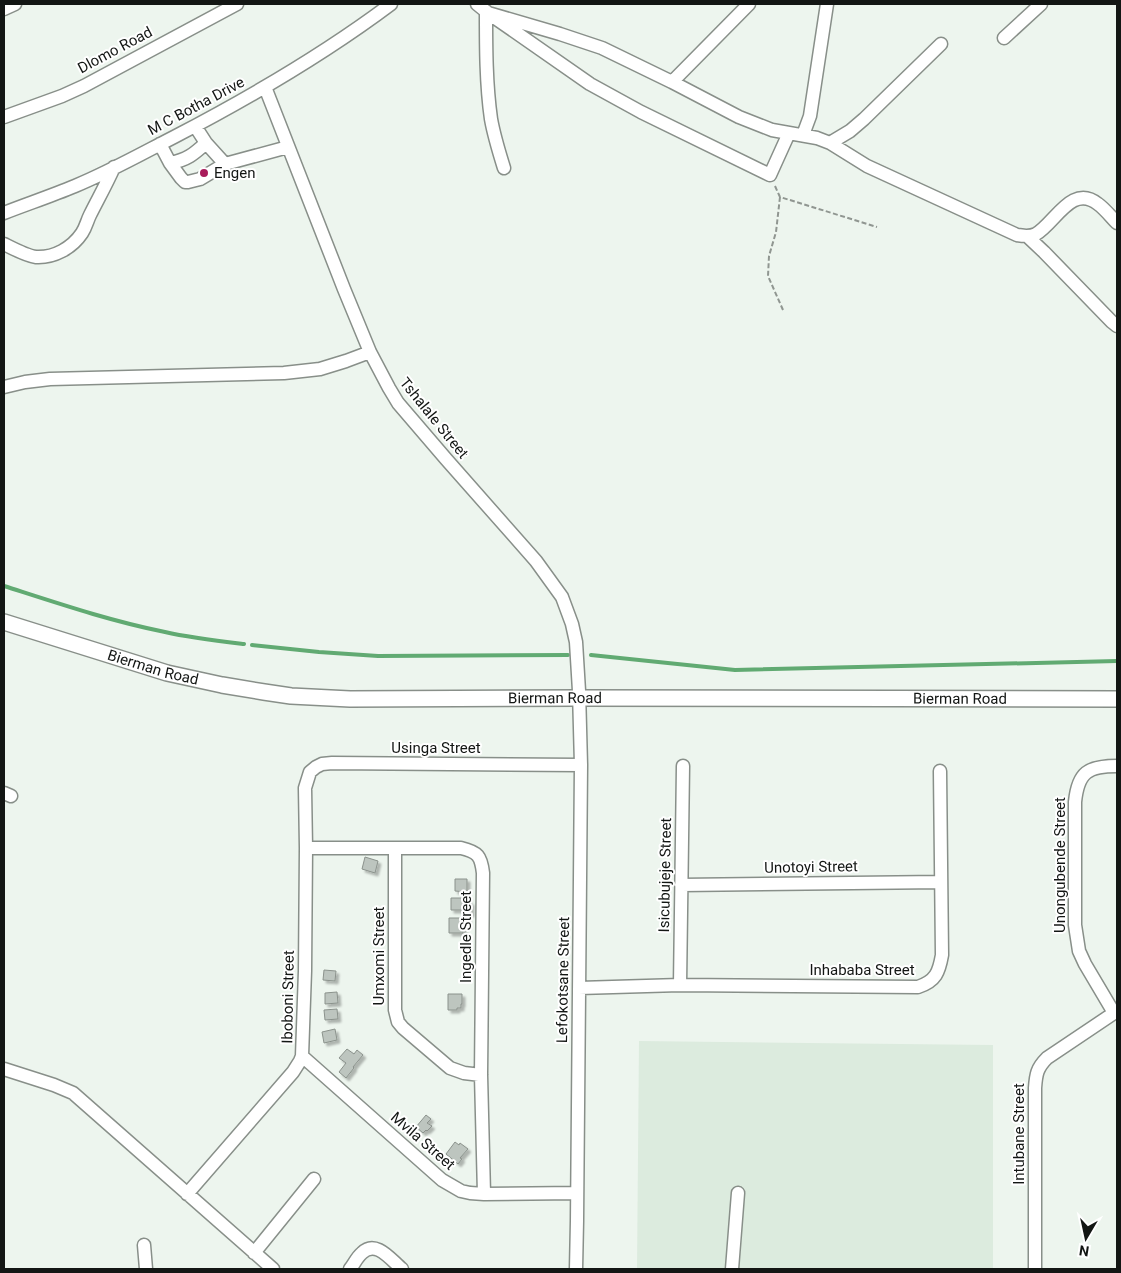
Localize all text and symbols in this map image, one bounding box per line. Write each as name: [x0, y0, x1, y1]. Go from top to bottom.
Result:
street label: Dlomo Road: [75, 23, 155, 77]
street label: M C Botha Drive: [145, 73, 247, 139]
place label: Engen: [214, 164, 255, 182]
marker: Engen: [198, 167, 210, 179]
street label: Tshalale Street: [396, 374, 472, 462]
street label: Bierman Road: [105, 646, 200, 689]
street label: Bierman Road: [508, 689, 602, 707]
street label: Bierman Road: [913, 690, 1007, 708]
street label: Usinga Street: [391, 739, 481, 757]
street label: Unongubende Street: [1051, 797, 1069, 933]
street label: Isicubujeje Street: [655, 817, 675, 932]
street label: Unotoyi Street: [764, 857, 858, 877]
street label: Ingedle Street: [457, 891, 475, 983]
street label: Umxomi Street: [370, 906, 388, 1005]
street label: Lefokotsane Street: [553, 917, 573, 1043]
street label: Iboboni Street: [278, 950, 298, 1044]
street label: Inhababa Street: [809, 961, 915, 979]
street label: Intubane Street: [1010, 1083, 1028, 1185]
street label: Mvila Street: [387, 1108, 459, 1174]
north arrow: [1061, 1213, 1111, 1263]
text: N: [1078, 1242, 1090, 1260]

